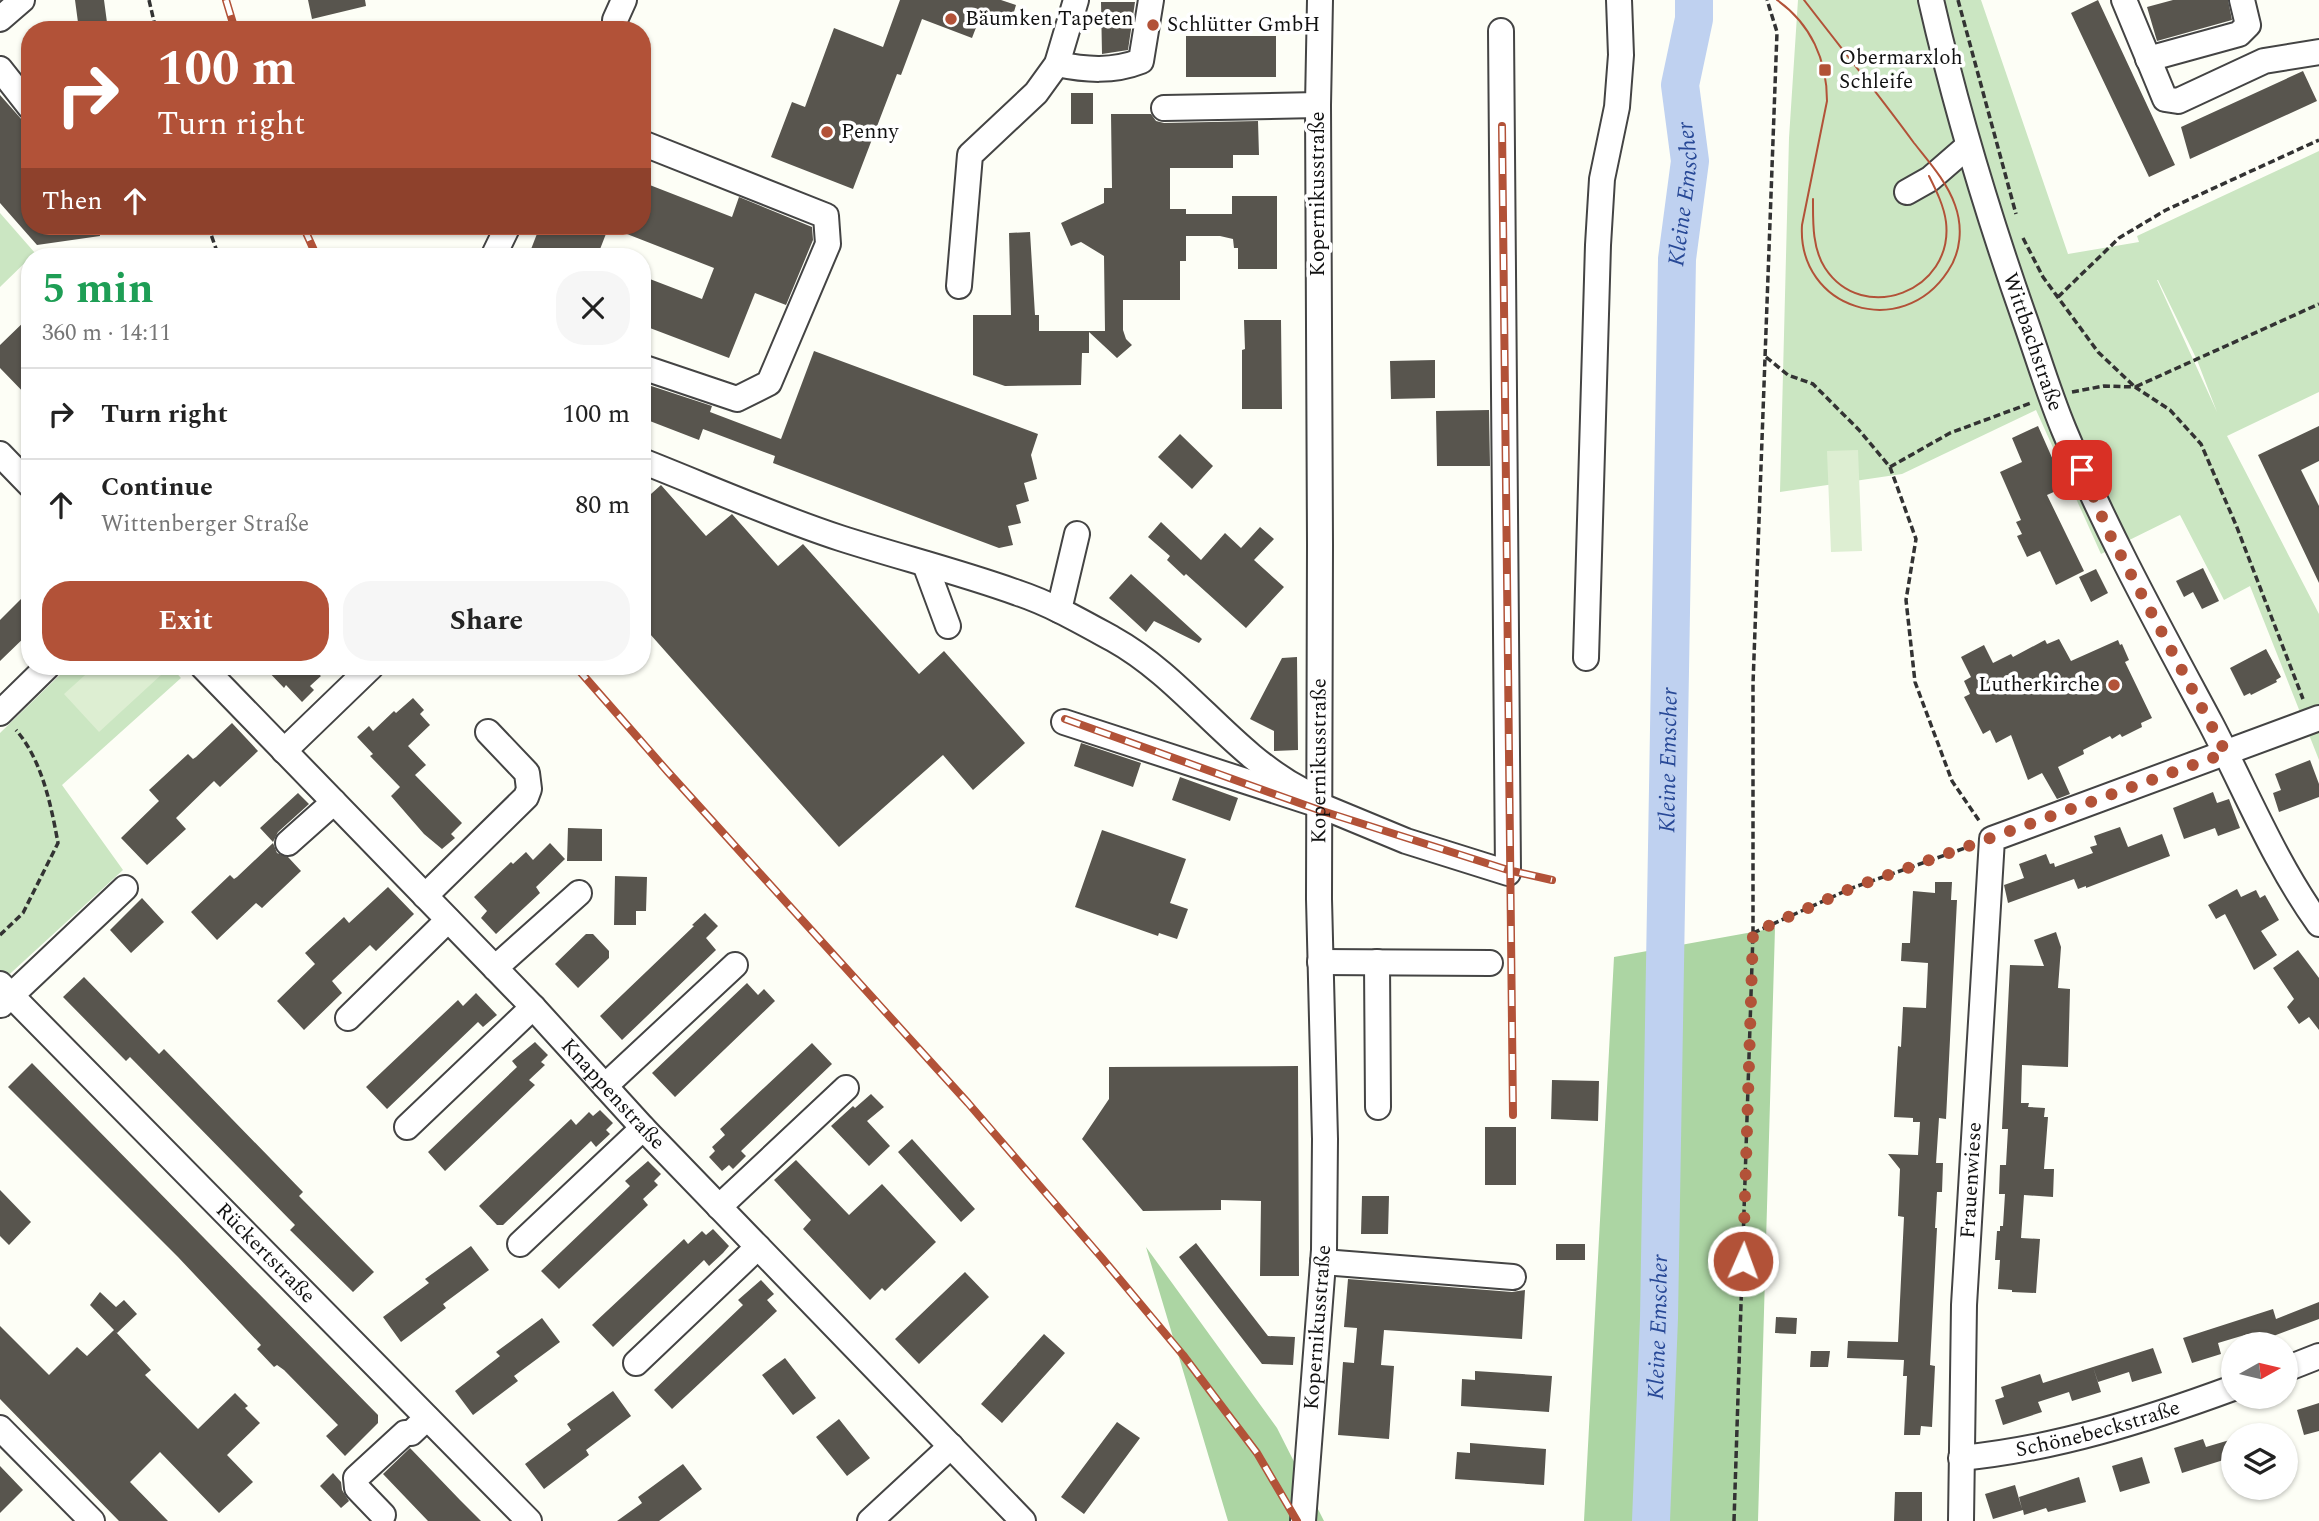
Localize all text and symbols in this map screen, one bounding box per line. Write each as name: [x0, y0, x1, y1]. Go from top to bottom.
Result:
place label: Bäumken Tapeten: [965, 3, 1133, 35]
place label: Schlütter GmbH: [1167, 9, 1320, 41]
marker: Bäumken Tapeten: [943, 11, 959, 27]
marker: Schlütter GmbH: [1145, 17, 1161, 33]
text: 100 m: [157, 32, 296, 107]
place label: Obermarxloh Schleife: [1839, 42, 1963, 98]
icon: right: [42, 49, 133, 140]
marker: Obermarxloh Schleife: [1817, 62, 1833, 78]
text: Turn right: [157, 100, 305, 149]
street label: Kopernikusstraße: [1302, 111, 1334, 277]
place label: Penny: [841, 116, 899, 148]
water label: Kleine Emscher: [1659, 118, 1707, 268]
marker: Penny: [819, 124, 835, 140]
text: Then: [42, 181, 102, 221]
icon: ahead: [116, 182, 154, 220]
text: 5 min: [42, 258, 154, 321]
street label: Wittbachstraße: [1994, 269, 2071, 416]
button: close: [556, 271, 630, 345]
text: 360 m · 14:11: [42, 316, 171, 351]
text: Turn right: [101, 394, 228, 434]
text: 100 m: [562, 394, 630, 434]
icon: right: [42, 395, 80, 433]
pin: [2052, 440, 2112, 500]
icon: arrive: [2063, 451, 2101, 489]
text: Continue: [101, 467, 213, 507]
text: 80 m: [575, 485, 630, 525]
icon: ahead: [42, 486, 80, 524]
text: Wittenberger Straße: [101, 507, 309, 542]
button: Exit: [42, 581, 329, 661]
button: Share: [343, 581, 630, 661]
place label: Lutherkirche: [1978, 669, 2100, 701]
marker: Lutherkirche: [2106, 677, 2122, 693]
street label: Kopernikusstraße: [1303, 678, 1336, 844]
water label: Kleine Emscher: [1650, 686, 1687, 833]
street label: Knappenstraße: [553, 1031, 672, 1158]
street label: Frauenwiese: [1952, 1121, 1991, 1240]
street label: Rückertstraße: [208, 1195, 323, 1311]
position arrow: [1706, 1224, 1780, 1298]
street label: Kopernikusstraße: [1296, 1244, 1340, 1411]
water label: Kleine Emscher: [1638, 1253, 1678, 1401]
north arrow: [2221, 1332, 2298, 1409]
map controls: [2221, 1332, 2298, 1500]
street label: Schönebeckstraße: [2013, 1392, 2184, 1466]
button: layers: [2221, 1423, 2298, 1500]

